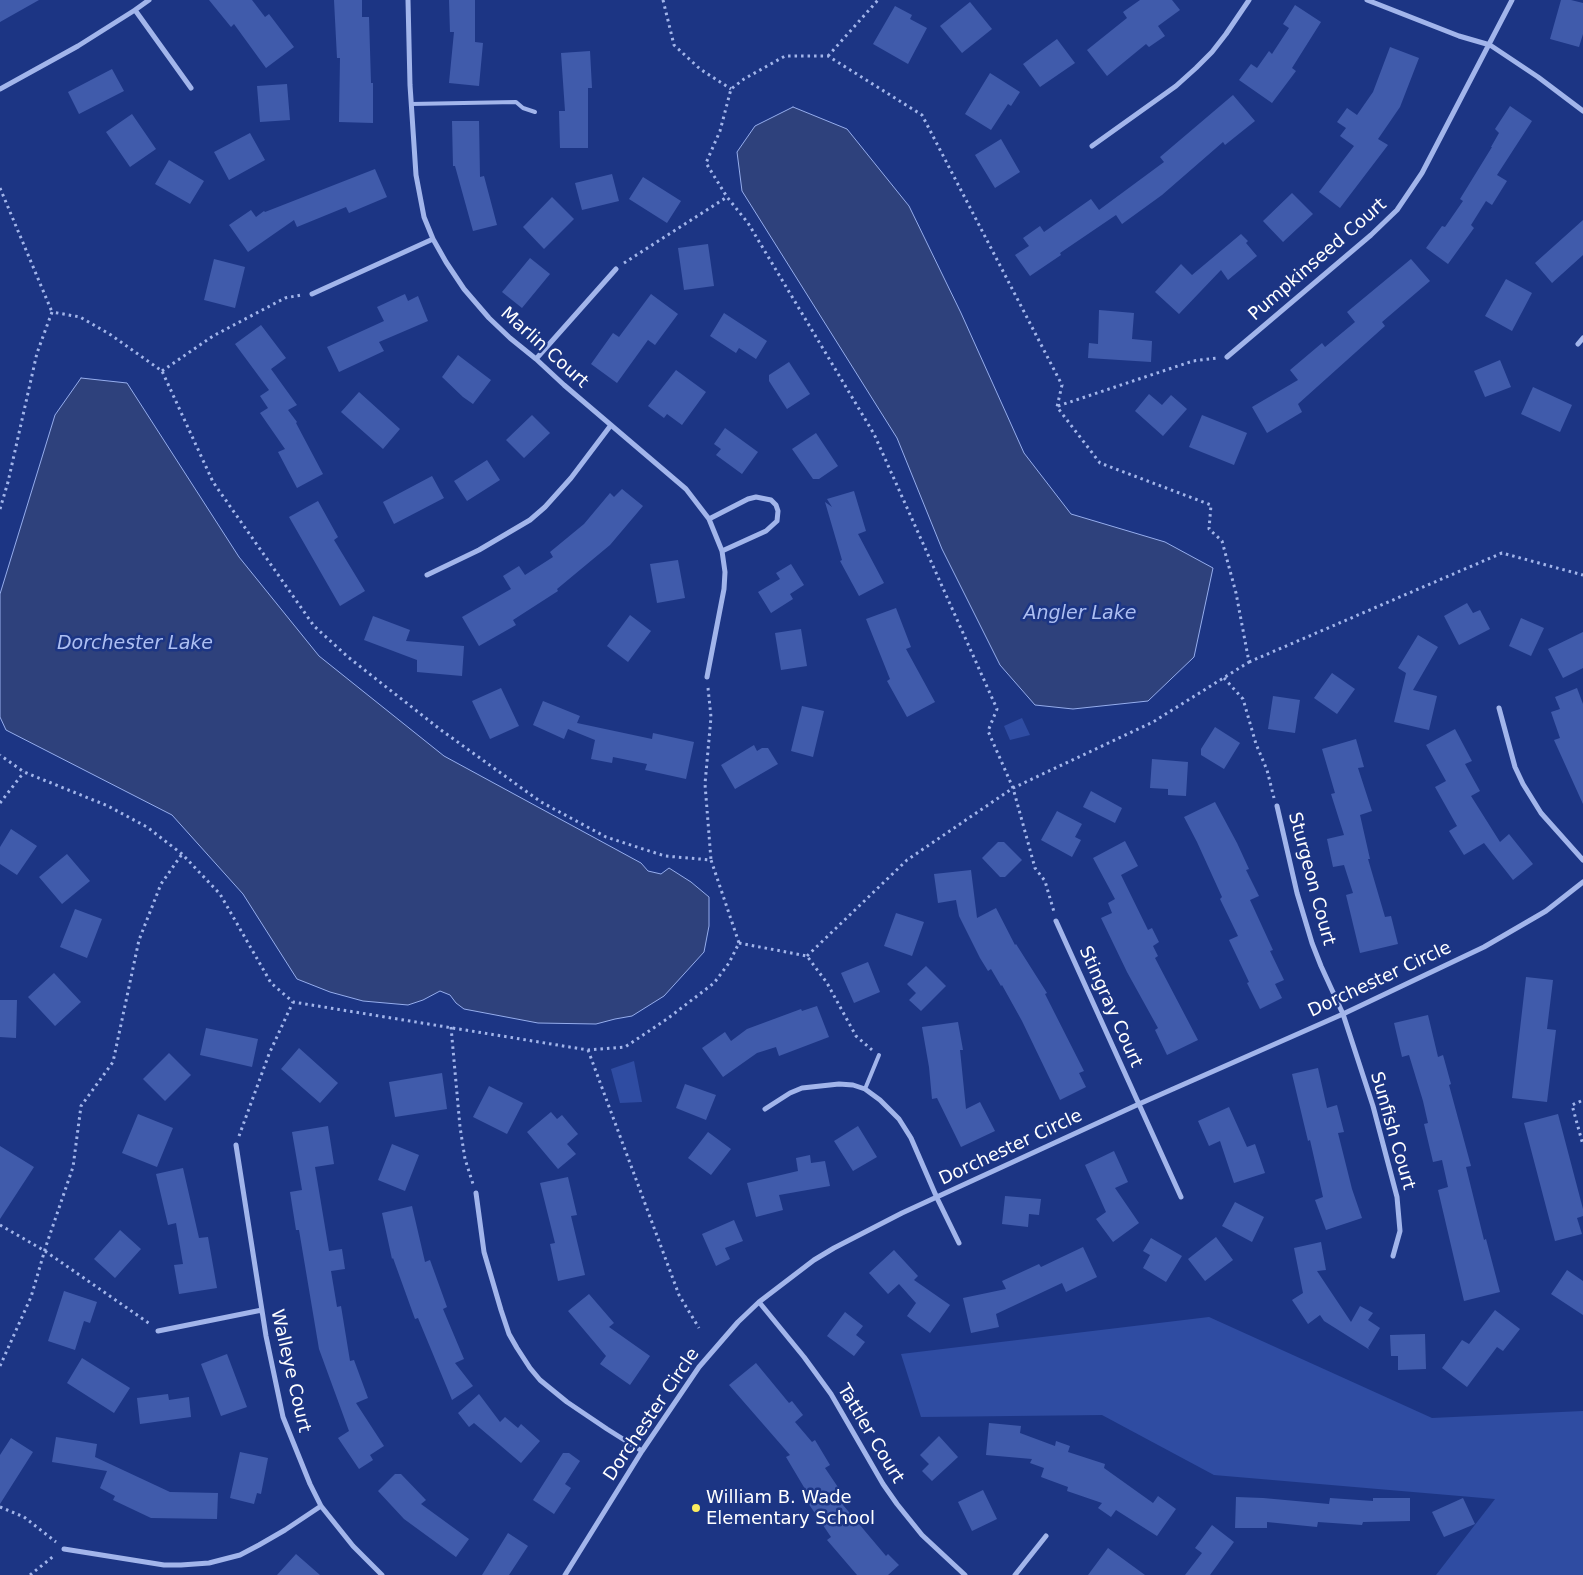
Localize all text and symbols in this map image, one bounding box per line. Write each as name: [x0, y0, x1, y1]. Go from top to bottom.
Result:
street label: Pumpkinseed Court: [1245, 194, 1391, 326]
street label: Marlin Court: [496, 303, 592, 393]
water label: Angler Lake: [1024, 603, 1136, 625]
water label: Dorchester Lake: [57, 633, 213, 655]
street label: Sturgeon Court: [1283, 810, 1339, 948]
street label: Dorchester Circle: [1305, 937, 1455, 1023]
street label: Stingray Court: [1074, 943, 1146, 1071]
street label: Sunfish Court: [1365, 1070, 1419, 1192]
street label: Dorchester Circle: [936, 1105, 1086, 1191]
street label: Walleye Court: [265, 1307, 315, 1435]
street label: Dorchester Circle: [600, 1345, 704, 1485]
street label: Tattler Court: [832, 1381, 908, 1487]
place label: William B. Wade Elementary School: [706, 1487, 875, 1530]
marker: William B. Wade Elementary School: [690, 1502, 702, 1514]

